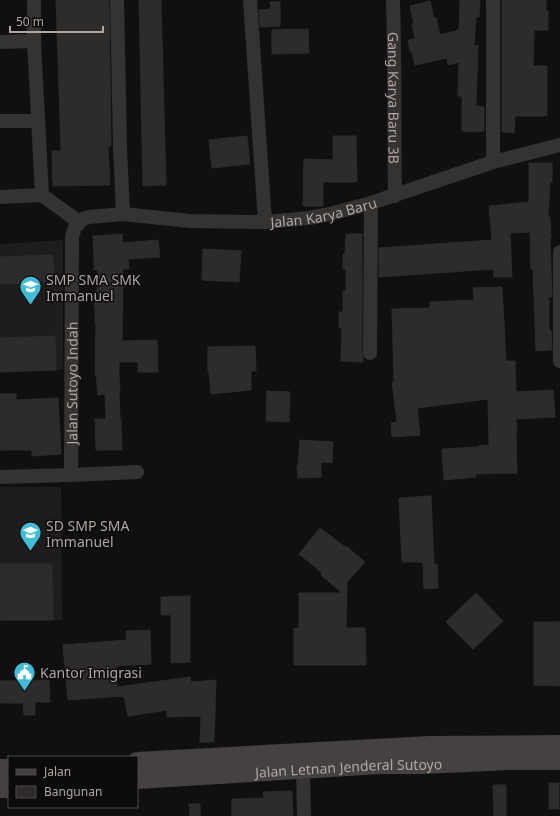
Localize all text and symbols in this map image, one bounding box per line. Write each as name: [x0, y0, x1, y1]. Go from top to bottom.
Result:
scale bar: [10, 8, 103, 34]
text: 50 m: [16, 13, 44, 30]
street label: Gang Karya Baru 3B: [384, 32, 404, 164]
street label: Jalan Karya Baru: [268, 192, 379, 231]
place label: SMP SMA SMK Immanuel: [46, 270, 141, 305]
school or university icon: SMP SMA SMK Immanuel: [18, 274, 44, 307]
street label: Jalan Sutoyo Indah: [62, 322, 81, 447]
place label: SD SMP SMA Immanuel: [46, 516, 129, 551]
school or university icon: SD SMP SMA Immanuel: [18, 520, 44, 553]
public building icon: Kantor Imigrasi: [12, 659, 38, 692]
place label: Kantor Imigrasi: [40, 663, 142, 682]
street label: Jalan Letnan Jenderal Sutoyo: [252, 754, 443, 781]
legend: [8, 756, 138, 808]
text: Jalan: [43, 763, 71, 780]
text: Bangunan: [44, 783, 102, 800]

